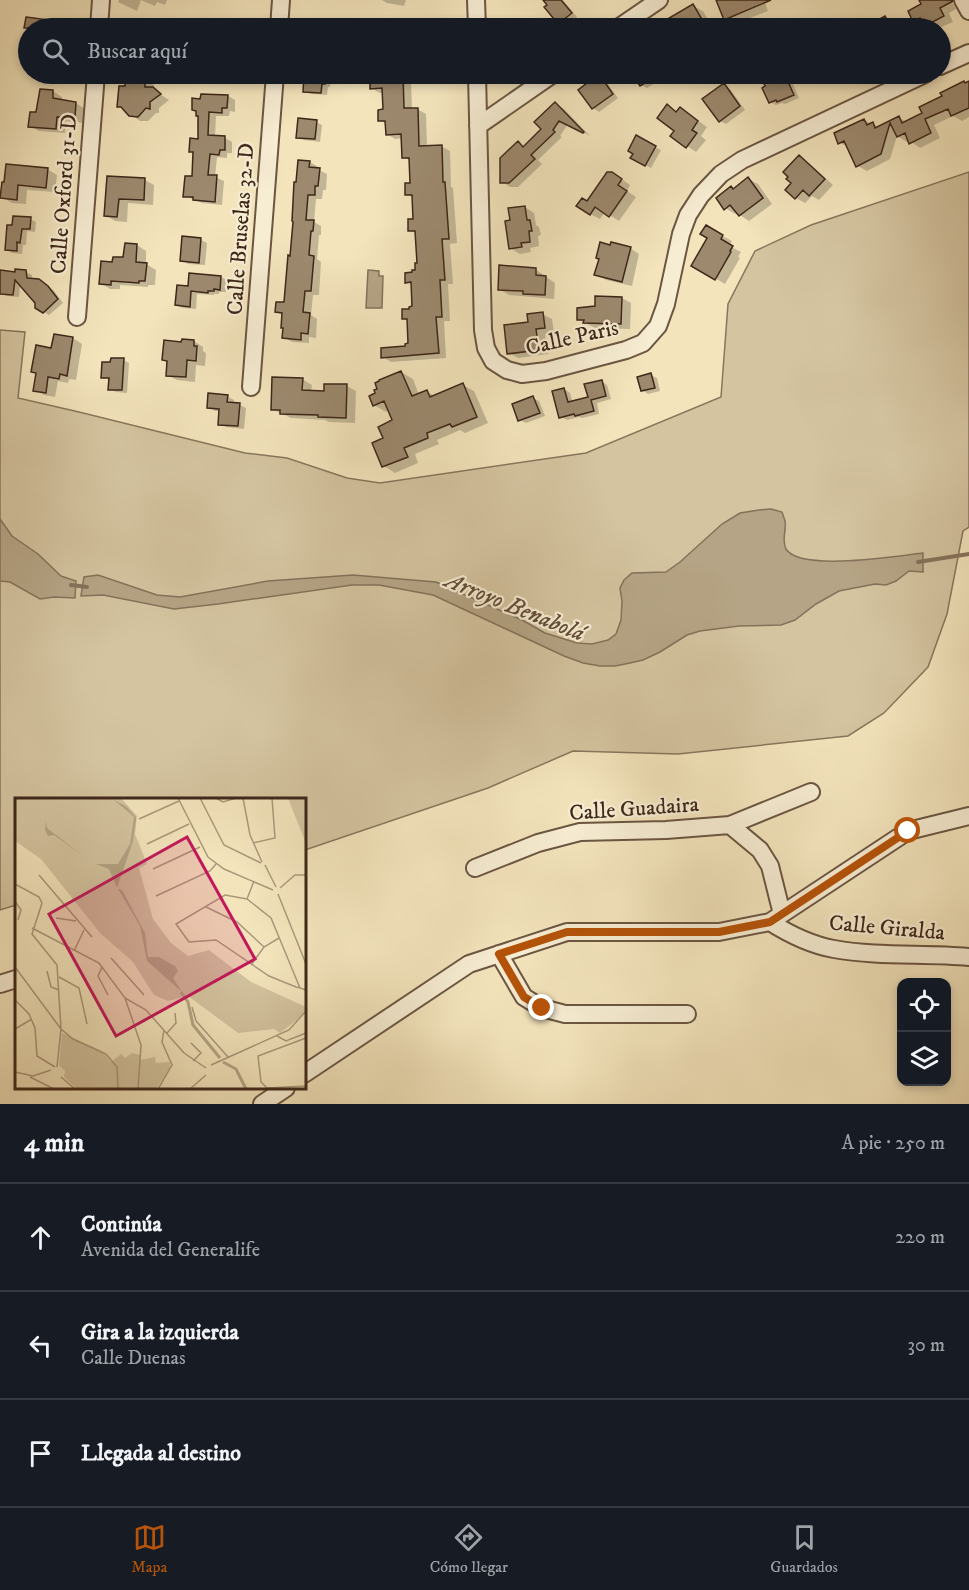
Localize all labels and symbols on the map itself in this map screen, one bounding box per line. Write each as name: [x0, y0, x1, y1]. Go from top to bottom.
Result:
street label: Calle Oxford 31-D: [45, 113, 83, 275]
street label: Calle Bruselas 32-D: [222, 142, 260, 316]
street label: Calle Paris: [523, 314, 621, 362]
water label: Arroyo Benabolá: [438, 564, 592, 650]
street label: Calle Guadaira: [568, 791, 700, 827]
inset map: [15, 798, 306, 1089]
route start: [894, 817, 920, 843]
street label: Calle Giralda: [828, 909, 947, 947]
route end: [528, 994, 554, 1020]

